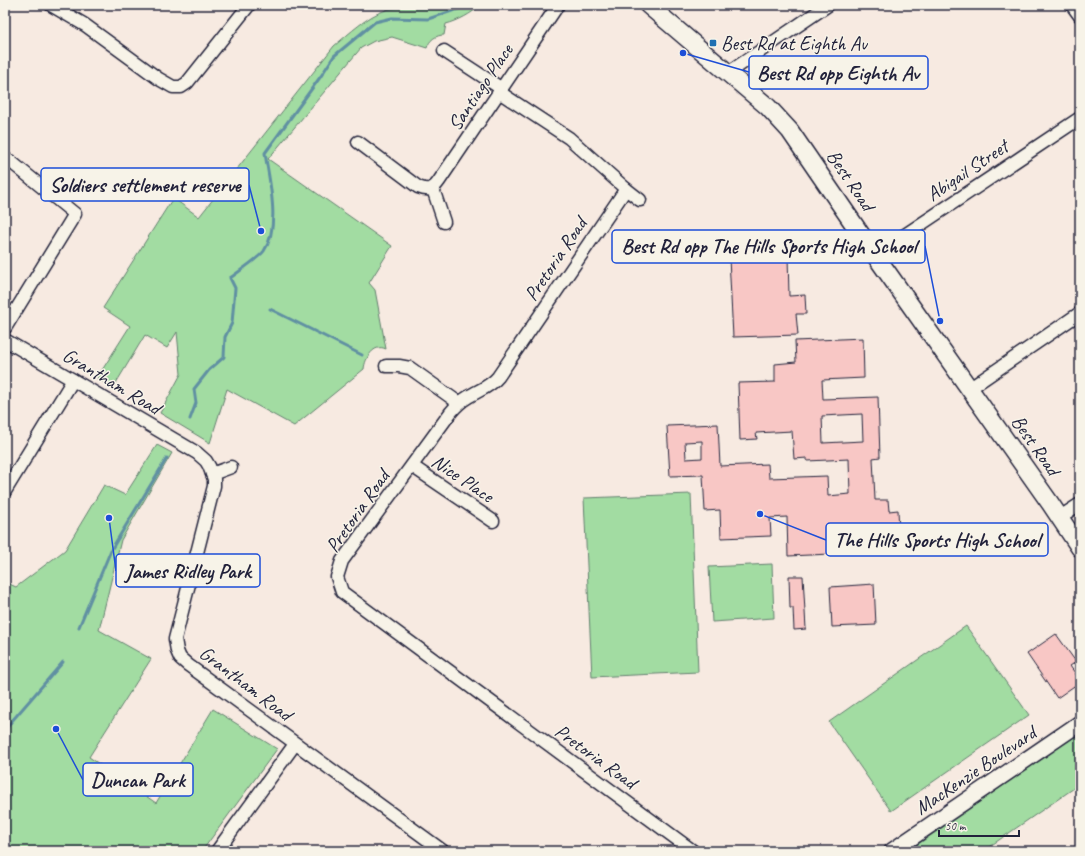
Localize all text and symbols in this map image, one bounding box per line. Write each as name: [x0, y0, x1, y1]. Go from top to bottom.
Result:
place label: Best Rd at Eighth Av: [721, 31, 869, 56]
street label: Santiago Place: [442, 38, 519, 135]
marker: Best Rd at Eighth Av: [708, 38, 718, 48]
callout: Best Rd opp Eighth Av: [749, 56, 928, 89]
text: Best Rd opp Eighth Av: [757, 60, 921, 86]
street label: Abigail Street: [922, 132, 1016, 207]
street label: Best Road: [821, 145, 882, 218]
callout: Soldiers settlement reserve: [41, 168, 249, 201]
text: Soldiers settlement reserve: [49, 172, 243, 198]
street label: Pretoria Road: [519, 210, 594, 306]
callout: Best Rd opp The Hills Sports High School: [612, 230, 925, 263]
text: Best Rd opp The Hills Sports High School: [622, 233, 921, 259]
street label: Grantham Road: [58, 342, 168, 422]
street label: Best Road: [1006, 410, 1067, 483]
street label: Nice Place: [427, 449, 500, 509]
street label: Pretoria Road: [320, 463, 397, 557]
callout: The Hills Sports High School: [826, 523, 1048, 556]
text: The Hills Sports High School: [834, 527, 1044, 553]
callout: James Ridley Park: [116, 554, 260, 587]
text: James Ridley Park: [123, 558, 253, 585]
street label: Grantham Road: [194, 640, 300, 728]
street label: Pretoria Road: [550, 718, 644, 796]
street label: MacKenzie Boulevard: [910, 719, 1043, 820]
callout: Duncan Park: [83, 763, 193, 796]
text: Duncan Park: [91, 767, 187, 793]
scale bar: [939, 812, 1019, 838]
text: 50 m: [945, 818, 967, 834]

